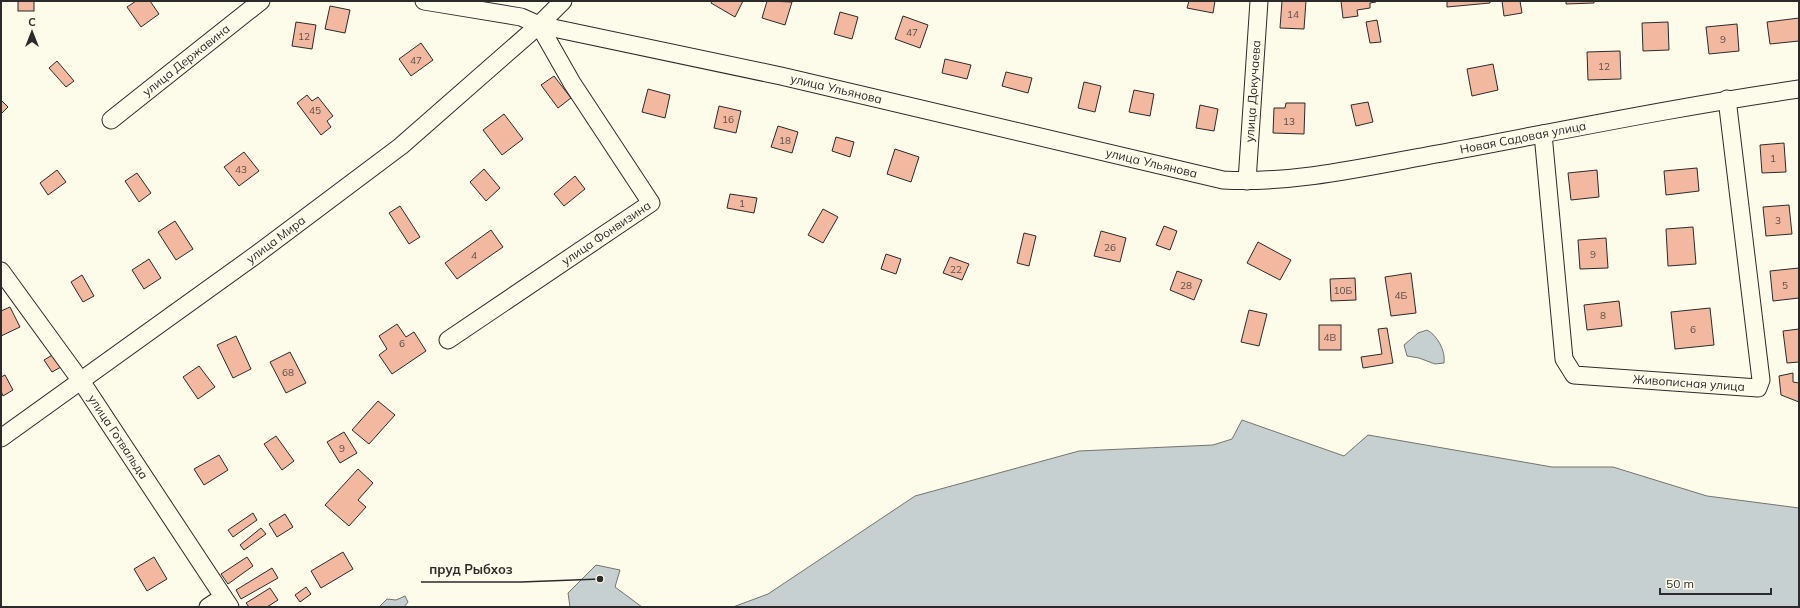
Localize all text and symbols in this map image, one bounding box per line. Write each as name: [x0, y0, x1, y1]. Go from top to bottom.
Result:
house number: 14: [1287, 8, 1299, 21]
north arrow: [12, 12, 52, 52]
text: С: [28, 15, 36, 29]
street label: улица Державина: [139, 21, 233, 99]
house number: 47: [906, 26, 918, 39]
house number: 12: [298, 30, 310, 43]
house number: 9: [1720, 33, 1726, 46]
street label: улица Докучаева: [1242, 40, 1263, 143]
house number: 47: [410, 54, 422, 67]
house number: 12: [1598, 60, 1610, 73]
street label: улица Ульянова: [789, 70, 884, 107]
house number: 45: [309, 104, 321, 117]
house number: 16: [722, 113, 734, 126]
house number: 13: [1283, 115, 1295, 128]
street label: Новая Садовая улица: [1458, 118, 1587, 157]
house number: 18: [779, 134, 791, 147]
street label: улица Ульянова: [1104, 145, 1199, 181]
house number: 1: [1770, 152, 1776, 165]
house number: 43: [235, 163, 247, 176]
street label: улица Фонвизина: [559, 197, 653, 268]
house number: 1: [739, 197, 745, 210]
street label: улица Мира: [243, 212, 308, 266]
house number: 3: [1775, 214, 1781, 227]
house number: 26: [1104, 241, 1116, 254]
house number: 9: [1590, 248, 1596, 261]
house number: 4: [471, 249, 477, 262]
house number: 22: [950, 263, 962, 276]
house number: 28: [1180, 279, 1192, 292]
house number: 5: [1782, 279, 1788, 292]
house number: 10Б: [1334, 284, 1353, 297]
house number: 4Б: [1395, 289, 1408, 302]
house number: 8: [1600, 309, 1606, 322]
house number: 6: [1690, 323, 1696, 336]
house number: 4В: [1324, 331, 1337, 344]
house number: 6: [399, 337, 405, 350]
house number: 68: [282, 366, 294, 379]
street label: Живописная улица: [1632, 371, 1745, 394]
street label: улица Готвальда: [85, 392, 152, 482]
house number: 9: [339, 442, 345, 455]
callout: пруд Рыбхоз: [421, 557, 521, 582]
text: пруд Рыбхоз: [429, 561, 513, 578]
scale bar: [1660, 570, 1771, 596]
text: 50 m: [1666, 576, 1694, 591]

